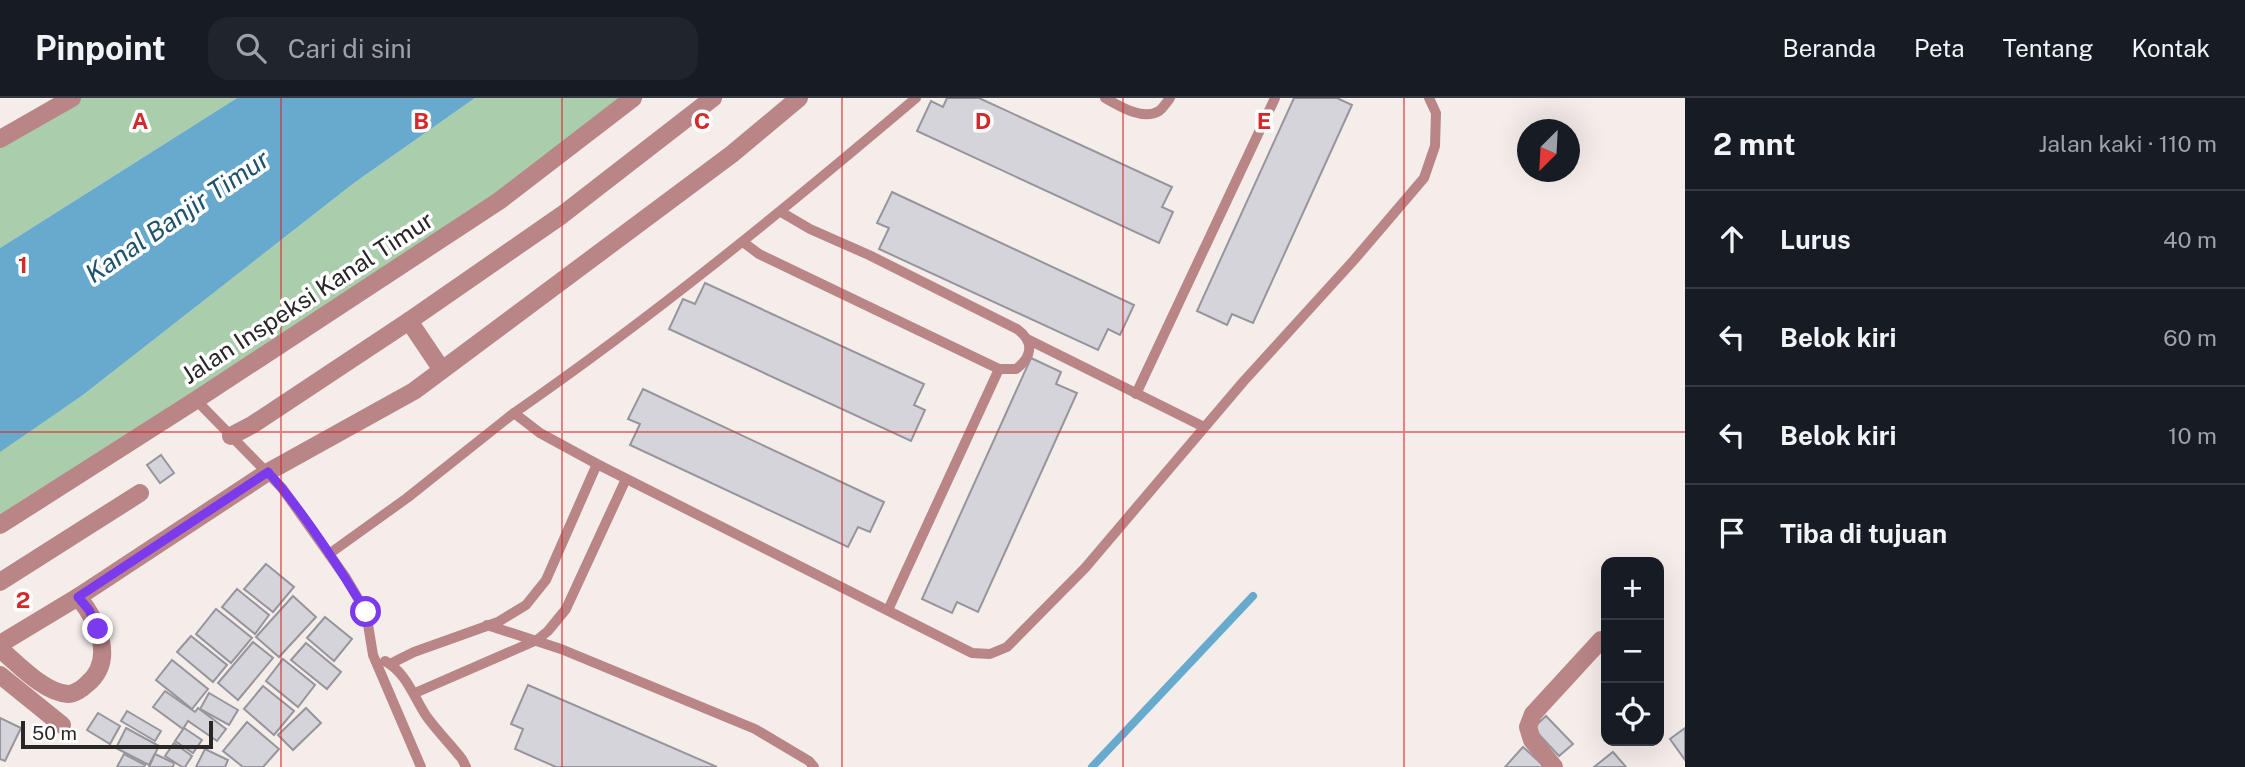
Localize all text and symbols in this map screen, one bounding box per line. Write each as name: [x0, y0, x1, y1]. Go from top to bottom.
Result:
search box: [208, 17, 698, 80]
text: Pinpoint: [35, 29, 166, 67]
icon: search: [232, 29, 270, 67]
text: Cari di sini: [288, 33, 412, 64]
text: Beranda: [1782, 34, 1876, 62]
text: Peta: [1914, 34, 1965, 62]
text: Tentang: [2003, 34, 2093, 62]
text: Kontak: [2131, 34, 2210, 62]
text: A: [132, 107, 149, 134]
text: B: [413, 107, 429, 134]
text: C: [694, 107, 710, 134]
text: D: [975, 107, 991, 134]
text: E: [1257, 107, 1271, 134]
north arrow: [1517, 119, 1580, 182]
text: 2 mnt: [1713, 126, 1795, 162]
text: Jalan kaki · 110 m: [2038, 130, 2217, 157]
water label: Kanal Banjir Timur: [79, 143, 275, 289]
street label: Jalan Inspeksi Kanal Timur: [176, 205, 438, 389]
icon: ahead: [1713, 220, 1751, 258]
text: Lurus: [1780, 224, 1851, 255]
text: 40 m: [2163, 226, 2217, 253]
text: 1: [18, 251, 28, 278]
icon: left: [1713, 318, 1751, 356]
text: Belok kiri: [1780, 322, 1896, 353]
text: 60 m: [2163, 324, 2217, 351]
icon: left: [1713, 416, 1751, 454]
text: Belok kiri: [1780, 420, 1896, 451]
text: 10 m: [2168, 422, 2217, 449]
icon: arrive: [1713, 514, 1751, 552]
text: Tiba di tujuan: [1780, 518, 1947, 549]
map controls: [1601, 557, 1664, 746]
button: +: [1601, 557, 1664, 620]
text: 2: [16, 586, 30, 613]
route start: [350, 596, 381, 627]
route end: [82, 613, 113, 644]
button: −: [1601, 620, 1664, 683]
button: locate: [1601, 683, 1664, 746]
scale bar: [21, 718, 214, 750]
text: 50 m: [32, 722, 77, 744]

